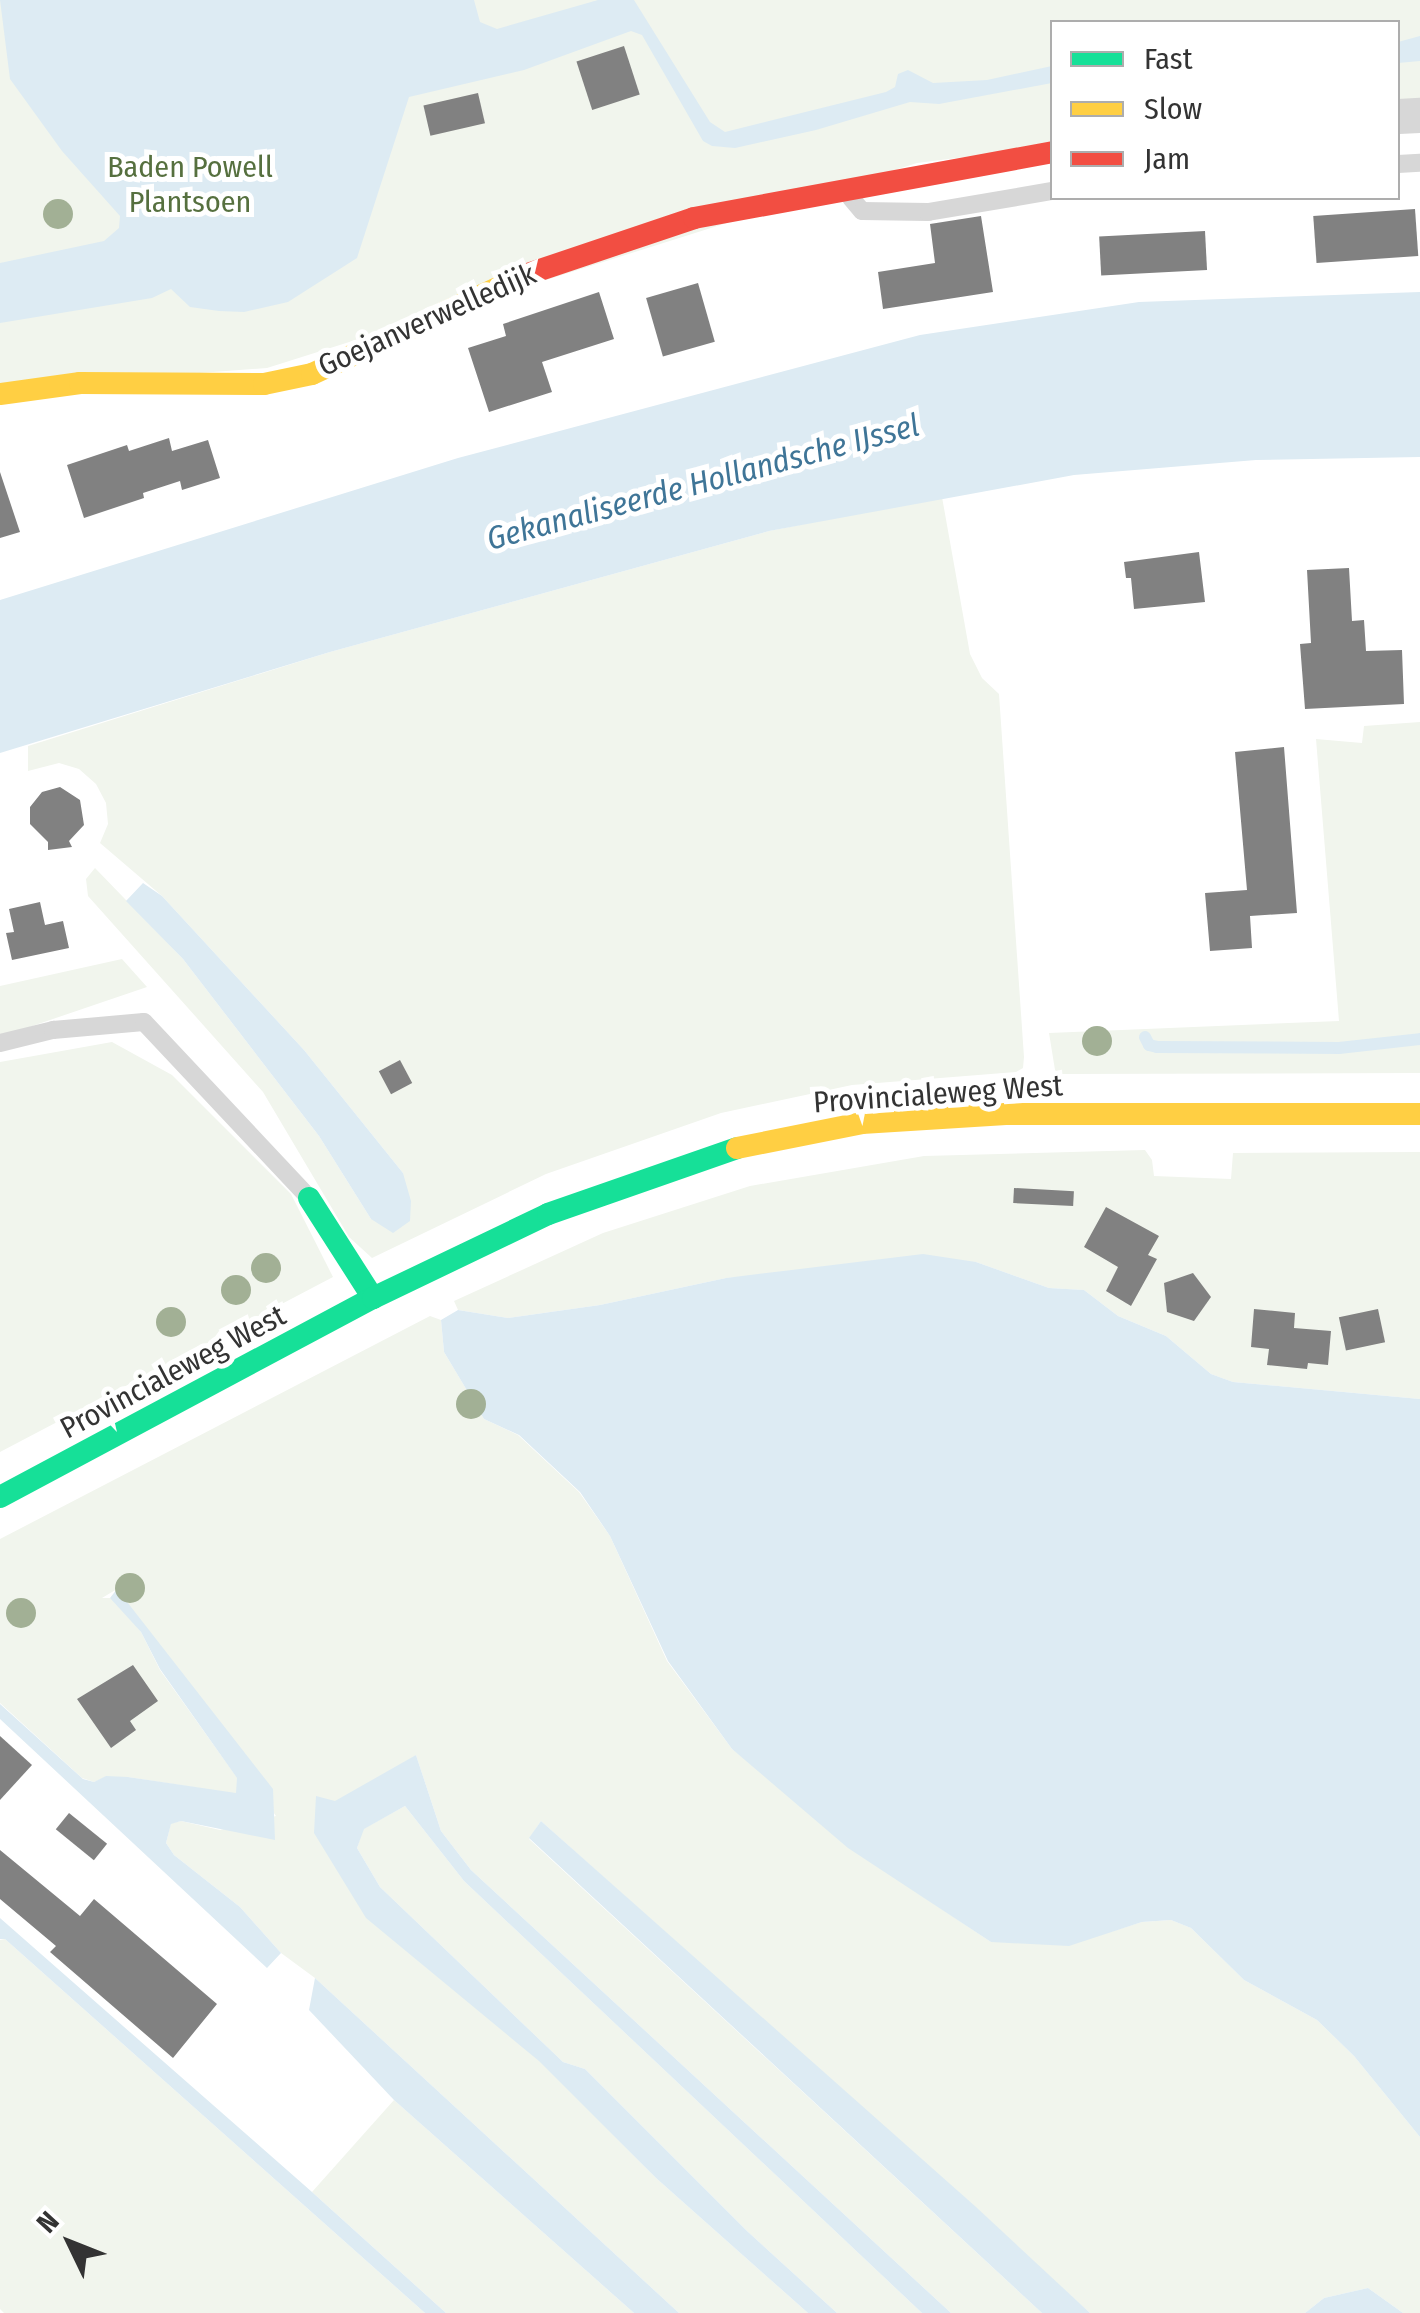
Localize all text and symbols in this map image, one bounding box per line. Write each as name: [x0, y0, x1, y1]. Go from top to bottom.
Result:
legend: [1050, 20, 1400, 200]
text: Fast: [1144, 41, 1192, 77]
text: Slow: [1144, 91, 1202, 127]
text: Jam: [1144, 141, 1190, 177]
park label: Baden Powell Plantsoen: [107, 149, 273, 220]
street label: Goejanverwelledijk: [313, 256, 541, 384]
water label: Gekanaliseerde Hollandsche IJssel: [483, 406, 923, 558]
street label: Provincialeweg West: [812, 1067, 1064, 1121]
street label: Provincialeweg West: [54, 1297, 292, 1447]
north arrow: [20, 2193, 120, 2293]
text: N: [30, 2205, 65, 2240]

